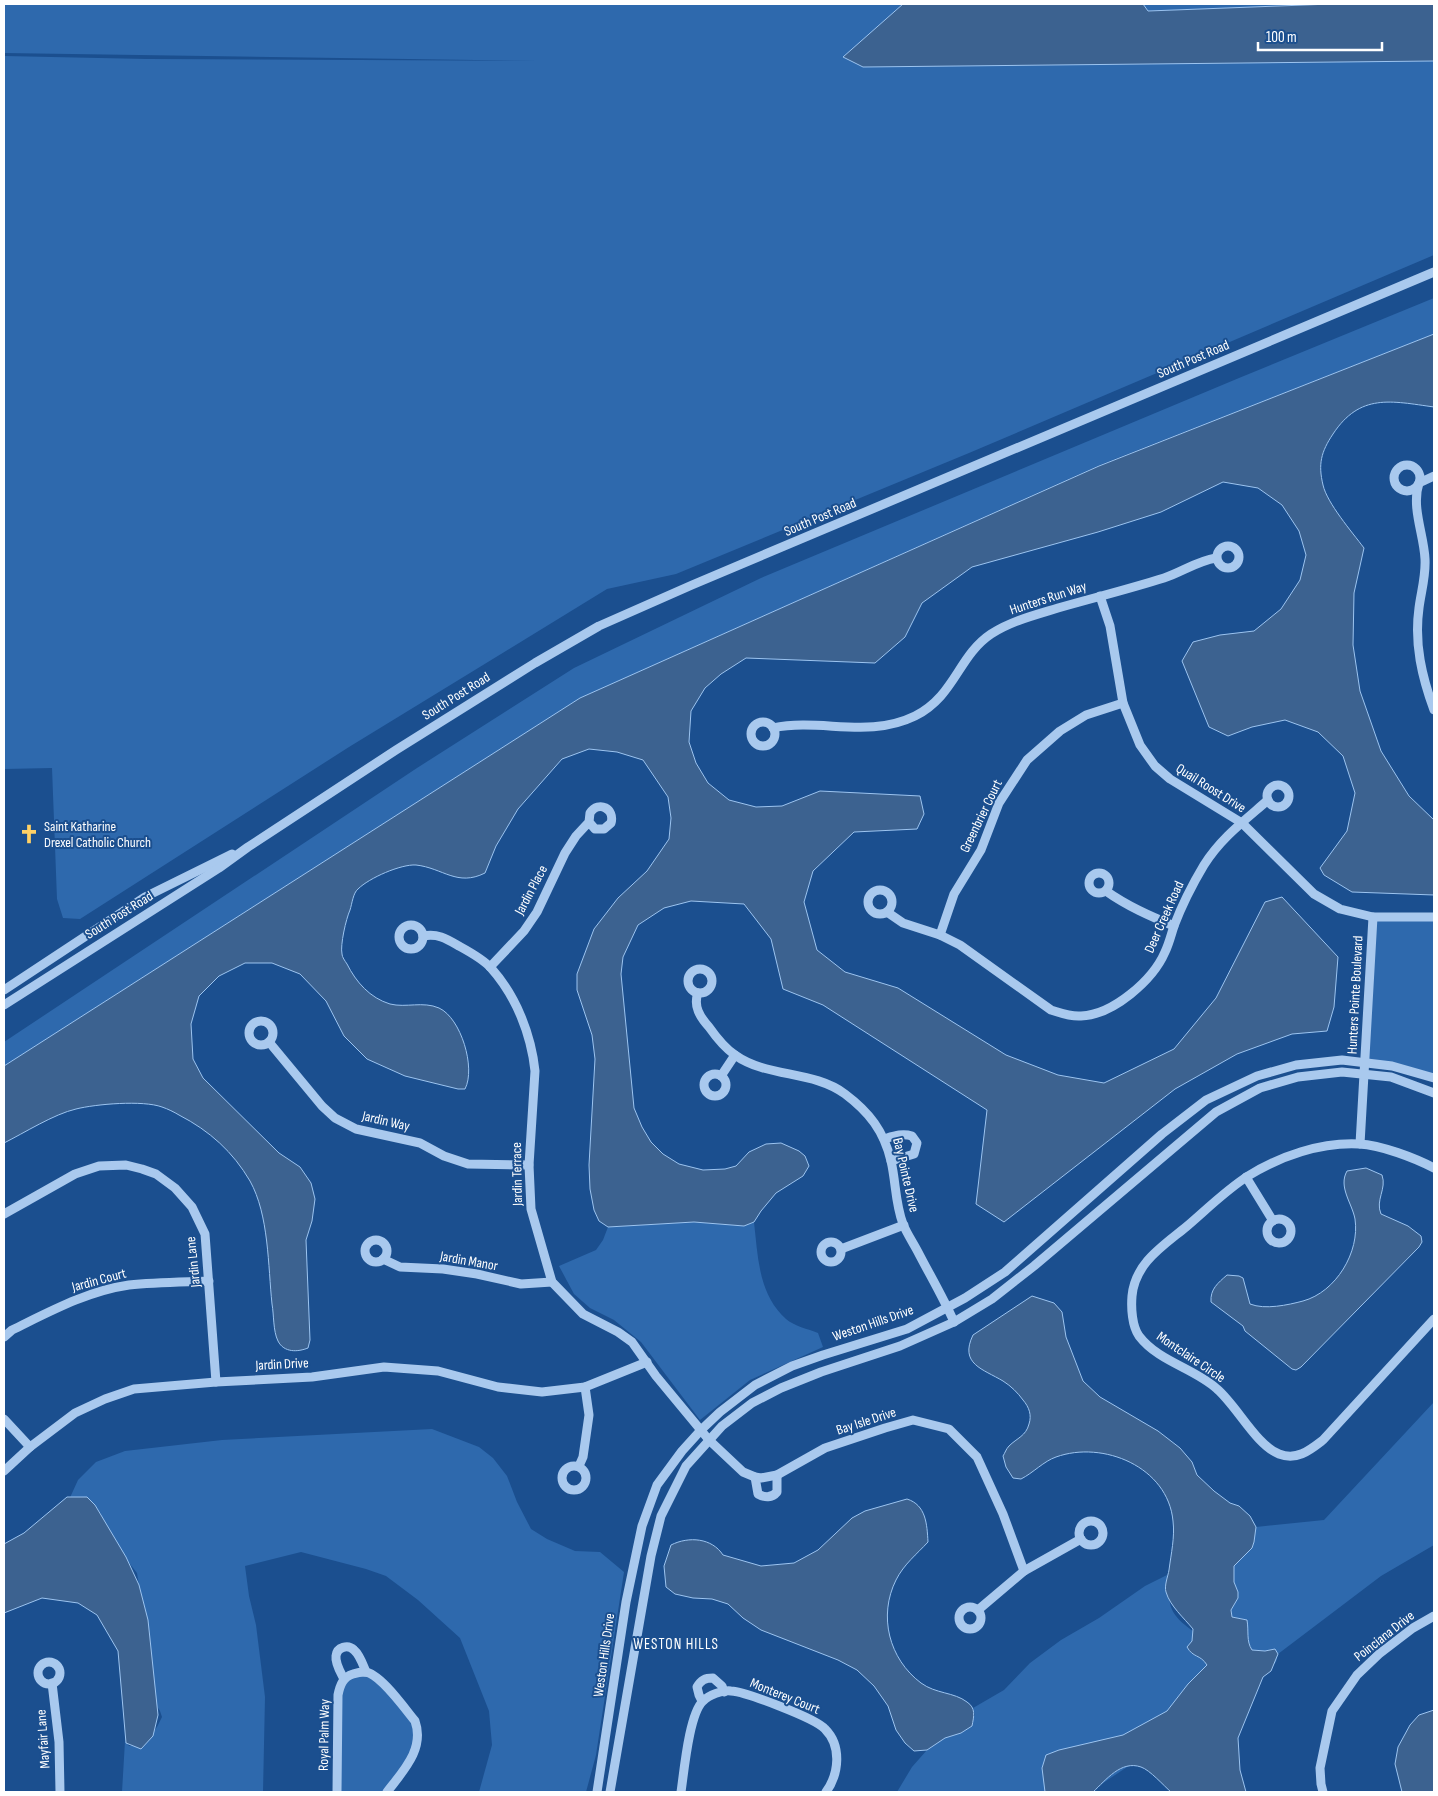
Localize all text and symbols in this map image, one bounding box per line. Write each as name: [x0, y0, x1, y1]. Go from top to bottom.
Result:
scale bar: [1258, 20, 1382, 52]
text: 100 m: [1266, 28, 1297, 47]
street label: South Post Road: [1154, 336, 1232, 382]
street label: South Post Road: [781, 494, 859, 540]
street label: Hunters Run Way: [1007, 577, 1089, 618]
street label: South Post Road: [419, 668, 493, 724]
street label: Quail Roost Drive: [1173, 760, 1249, 816]
street label: Greenbrier Court: [956, 777, 1006, 855]
place label: Saint Katharine Drexel Catholic Church: [44, 818, 151, 851]
church icon: Saint Katharine Drexel Catholic Church: [18, 823, 40, 845]
street label: Jardin Place: [510, 862, 551, 919]
street label: Deer Creek Road: [1141, 878, 1188, 956]
street label: South Post Road: [82, 887, 156, 943]
street label: Hunters Pointe Boulevard: [1343, 935, 1367, 1055]
street label: Jardin Way: [360, 1107, 412, 1135]
street label: Bay Pointe Drive: [889, 1136, 923, 1214]
street label: Jardin Terrace: [508, 1142, 526, 1207]
street label: Jardin Lane: [182, 1236, 204, 1289]
street label: Jardin Manor: [438, 1247, 499, 1274]
street label: Jardin Court: [69, 1265, 128, 1296]
street label: Weston Hills Drive: [830, 1301, 916, 1345]
street label: Montclaire Circle: [1153, 1328, 1229, 1386]
street label: Jardin Drive: [254, 1354, 309, 1374]
street label: Bay Isle Drive: [834, 1403, 898, 1439]
street label: Poinciana Drive: [1350, 1607, 1418, 1665]
street label: Weston Hills Drive: [590, 1612, 618, 1698]
district label: WESTON HILLS: [633, 1635, 719, 1654]
street label: Monterey Court: [748, 1674, 822, 1718]
street label: Royal Palm Way: [315, 1698, 333, 1771]
street label: Mayfair Lane: [32, 1709, 54, 1769]

